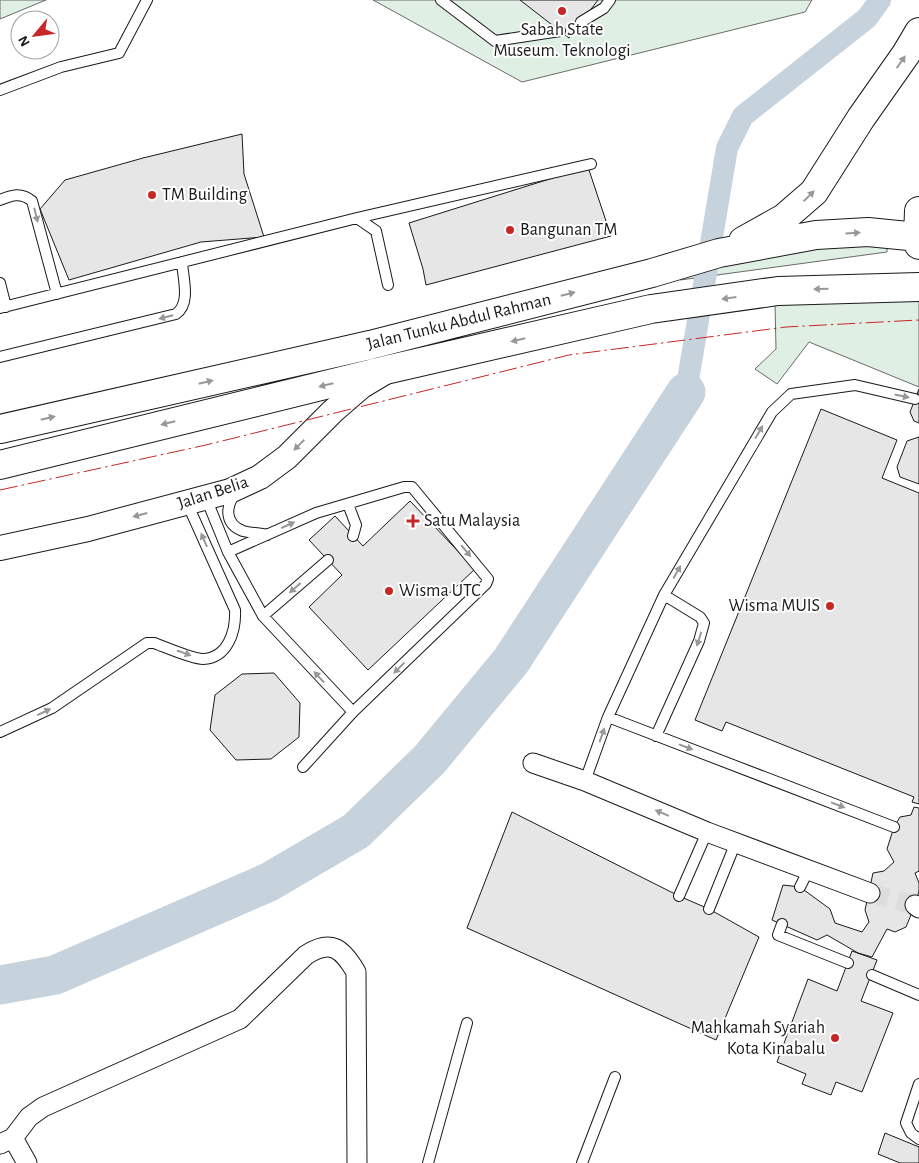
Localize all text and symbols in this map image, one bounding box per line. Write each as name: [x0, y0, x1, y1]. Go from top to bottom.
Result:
marker: Sabah State Museum. Teknologi: [556, 5, 568, 17]
north arrow: [10, 10, 60, 60]
place label: Sabah State Museum. Teknologi: [493, 21, 631, 60]
text: N: [16, 33, 33, 48]
one-way arrow: [896, 55, 906, 69]
place label: TM Building: [162, 186, 248, 204]
marker: TM Building: [146, 189, 158, 201]
one-way arrow: [803, 190, 815, 202]
one-way arrow: [32, 207, 40, 222]
place label: Bangunan TM: [520, 221, 618, 239]
marker: Bangunan TM: [504, 224, 516, 236]
one-way arrow: [845, 229, 861, 237]
one-way arrow: [812, 285, 828, 293]
street label: Jalan Tunku Abdul Rahman: [365, 290, 553, 354]
one-way arrow: [561, 290, 576, 298]
one-way arrow: [721, 294, 737, 302]
one-way arrow: [158, 313, 173, 321]
one-way arrow: [509, 336, 525, 344]
one-way arrow: [198, 378, 214, 386]
one-way arrow: [318, 381, 333, 389]
one-way arrow: [895, 392, 910, 400]
one-way arrow: [40, 414, 55, 422]
one-way arrow: [160, 420, 175, 428]
one-way arrow: [755, 425, 764, 438]
one-way arrow: [294, 439, 306, 451]
street label: Jalan Belia: [175, 473, 251, 513]
one-way arrow: [133, 511, 148, 519]
place label: Satu Malaysia: [424, 512, 520, 530]
marker: Satu Malaysia: [406, 514, 420, 528]
one-way arrow: [281, 521, 295, 529]
one-way arrow: [200, 533, 208, 547]
one-way arrow: [461, 544, 472, 557]
one-way arrow: [673, 566, 682, 579]
one-way arrow: [290, 582, 302, 594]
place label: Wisma UTC: [399, 582, 481, 600]
marker: Wisma UTC: [383, 585, 395, 597]
place label: Wisma MUIS: [728, 597, 820, 615]
marker: Wisma MUIS: [824, 600, 836, 612]
one-way arrow: [695, 632, 702, 647]
one-way arrow: [177, 650, 192, 658]
one-way arrow: [393, 662, 405, 674]
one-way arrow: [313, 671, 325, 683]
one-way arrow: [37, 707, 51, 715]
one-way arrow: [599, 728, 606, 743]
one-way arrow: [679, 744, 693, 752]
one-way arrow: [831, 801, 846, 809]
one-way arrow: [654, 809, 669, 816]
place label: Mahkamah Syariah Kota Kinabalu: [691, 1019, 825, 1058]
marker: Mahkamah Syariah Kota Kinabalu: [829, 1032, 841, 1044]

